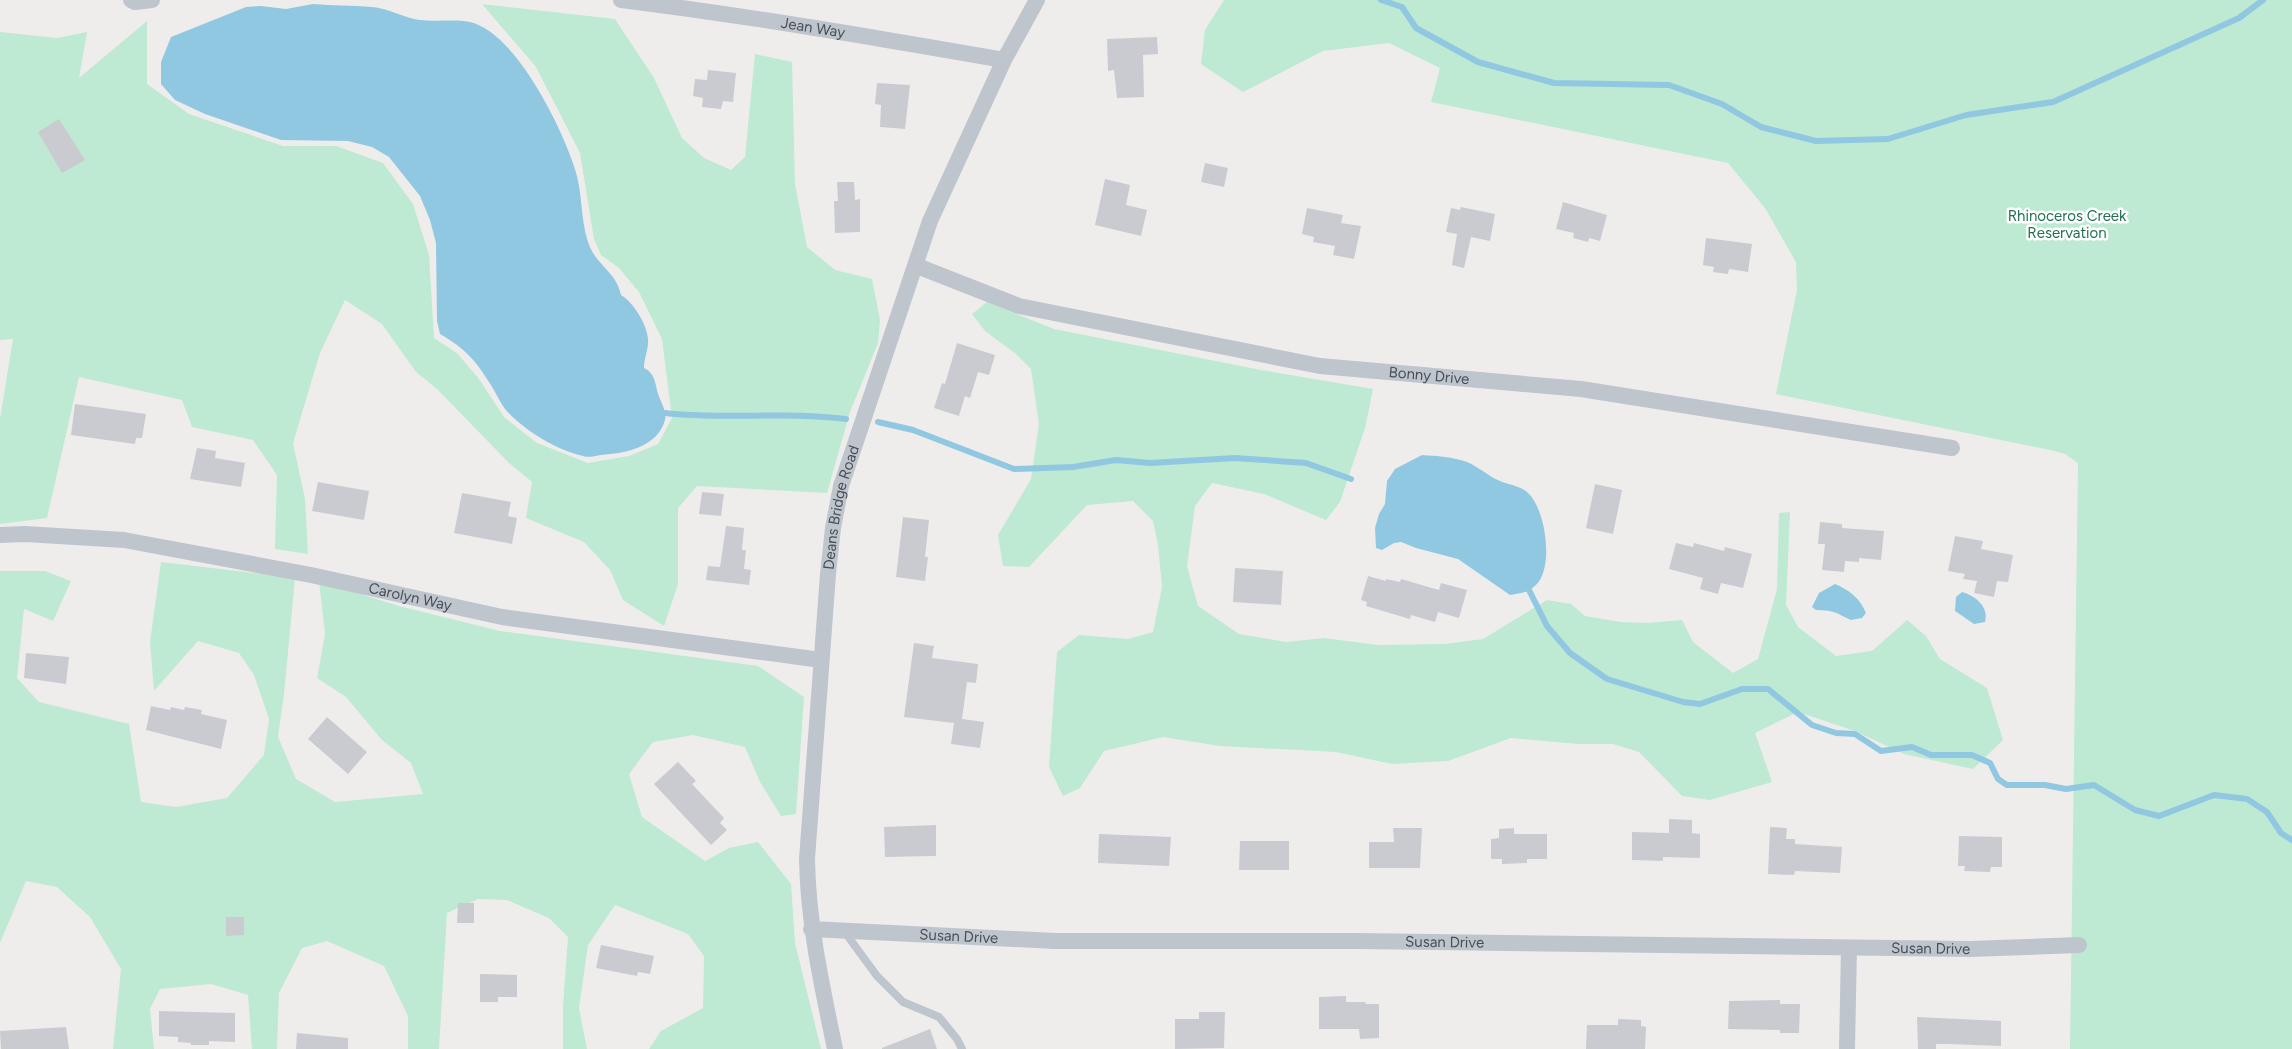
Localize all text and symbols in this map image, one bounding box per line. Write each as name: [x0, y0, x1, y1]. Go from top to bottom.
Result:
street label: Jean Way: [780, 14, 847, 42]
park label: Rhinoceros Creek Reservation: [2008, 207, 2127, 242]
street label: Bonny Drive: [1388, 363, 1470, 388]
street label: Deans Bridge Road: [820, 443, 863, 571]
street label: Carolyn Way: [367, 579, 454, 615]
street label: Susan Drive: [919, 925, 999, 947]
street label: Susan Drive: [1405, 933, 1484, 952]
street label: Susan Drive: [1891, 939, 1970, 958]

